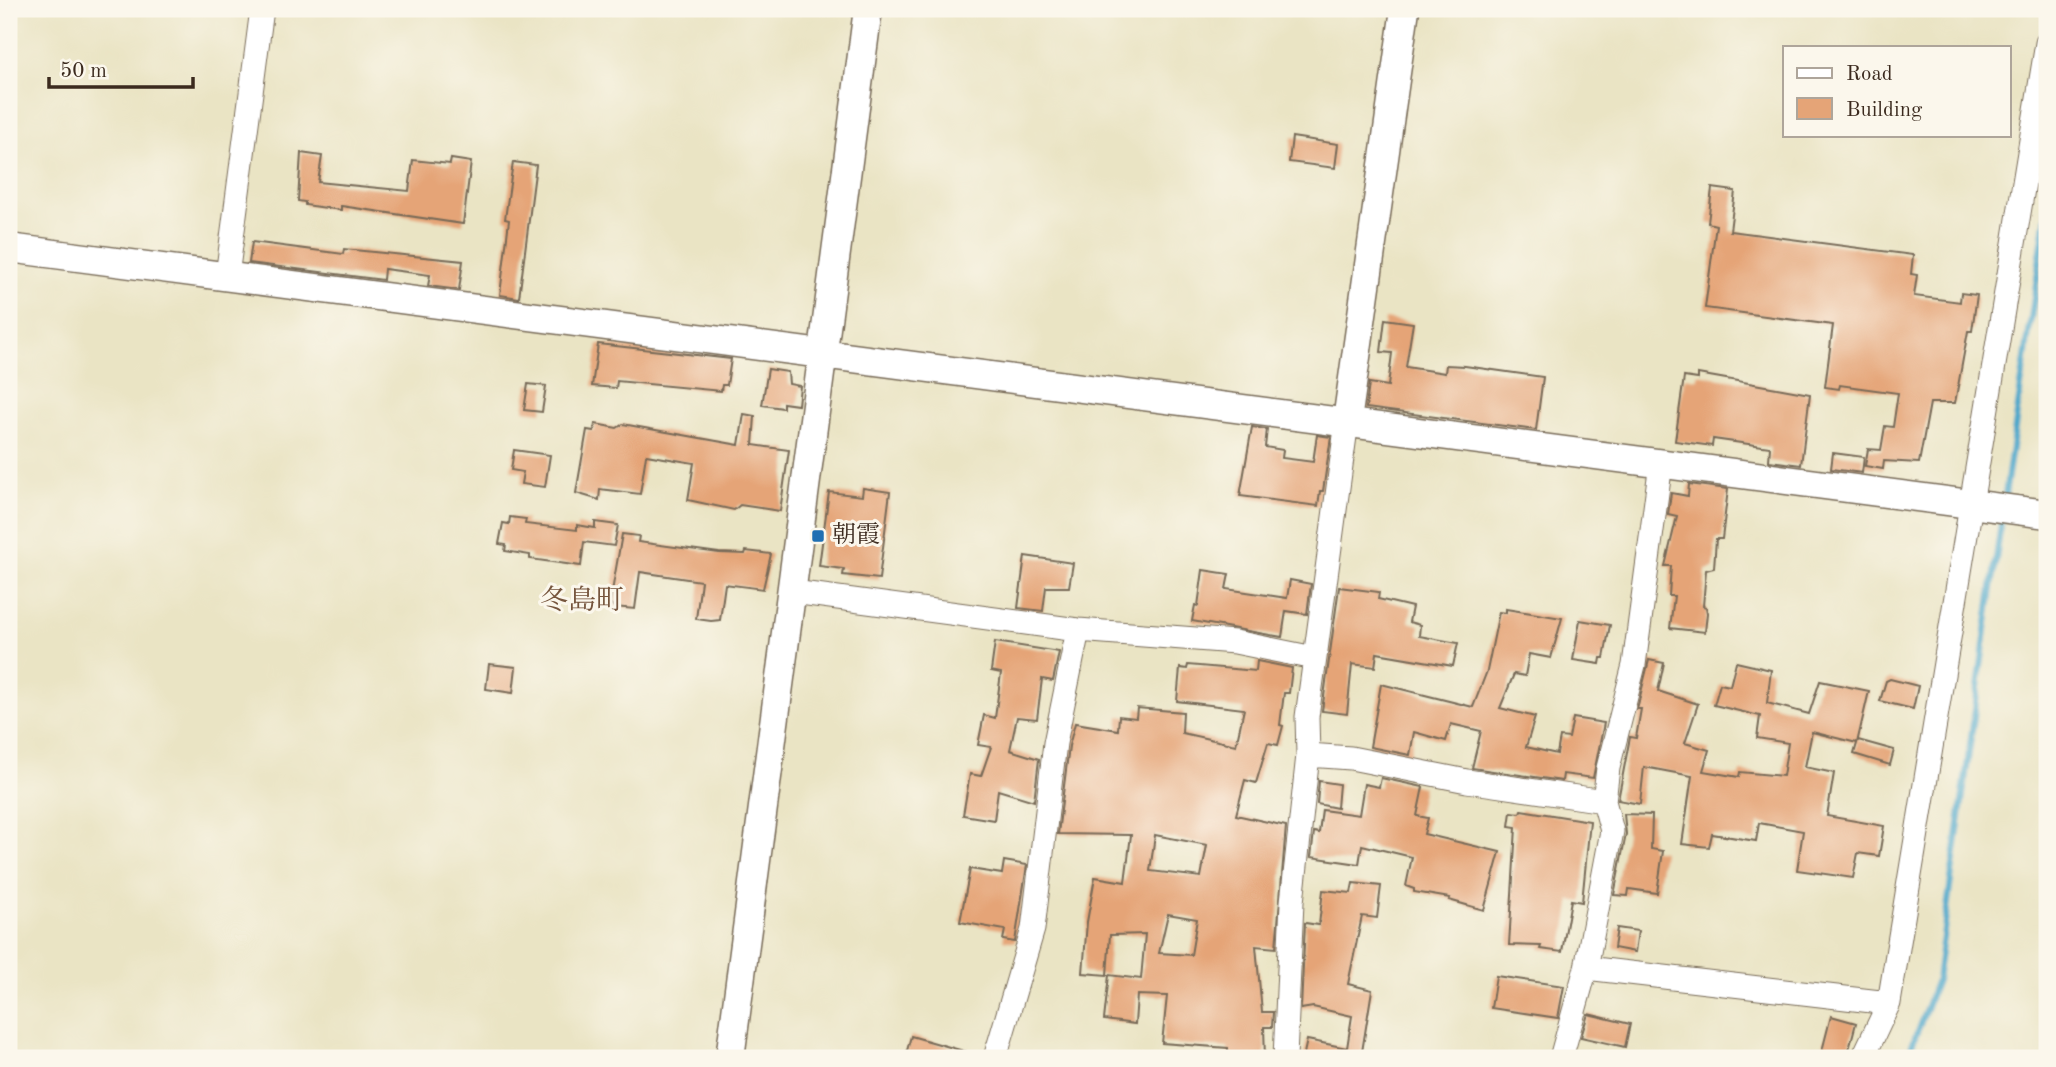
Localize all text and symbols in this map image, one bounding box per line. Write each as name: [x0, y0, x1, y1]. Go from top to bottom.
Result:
scale bar: [49, 46, 192, 90]
legend: [1783, 46, 2010, 136]
text: 50 m: [60, 61, 107, 82]
text: Road: [1846, 64, 1893, 85]
text: Building: [1846, 100, 1923, 121]
place label: 朝霞: [832, 521, 880, 548]
marker: 朝霞: [810, 528, 826, 544]
district label: 冬島町: [540, 585, 624, 616]

